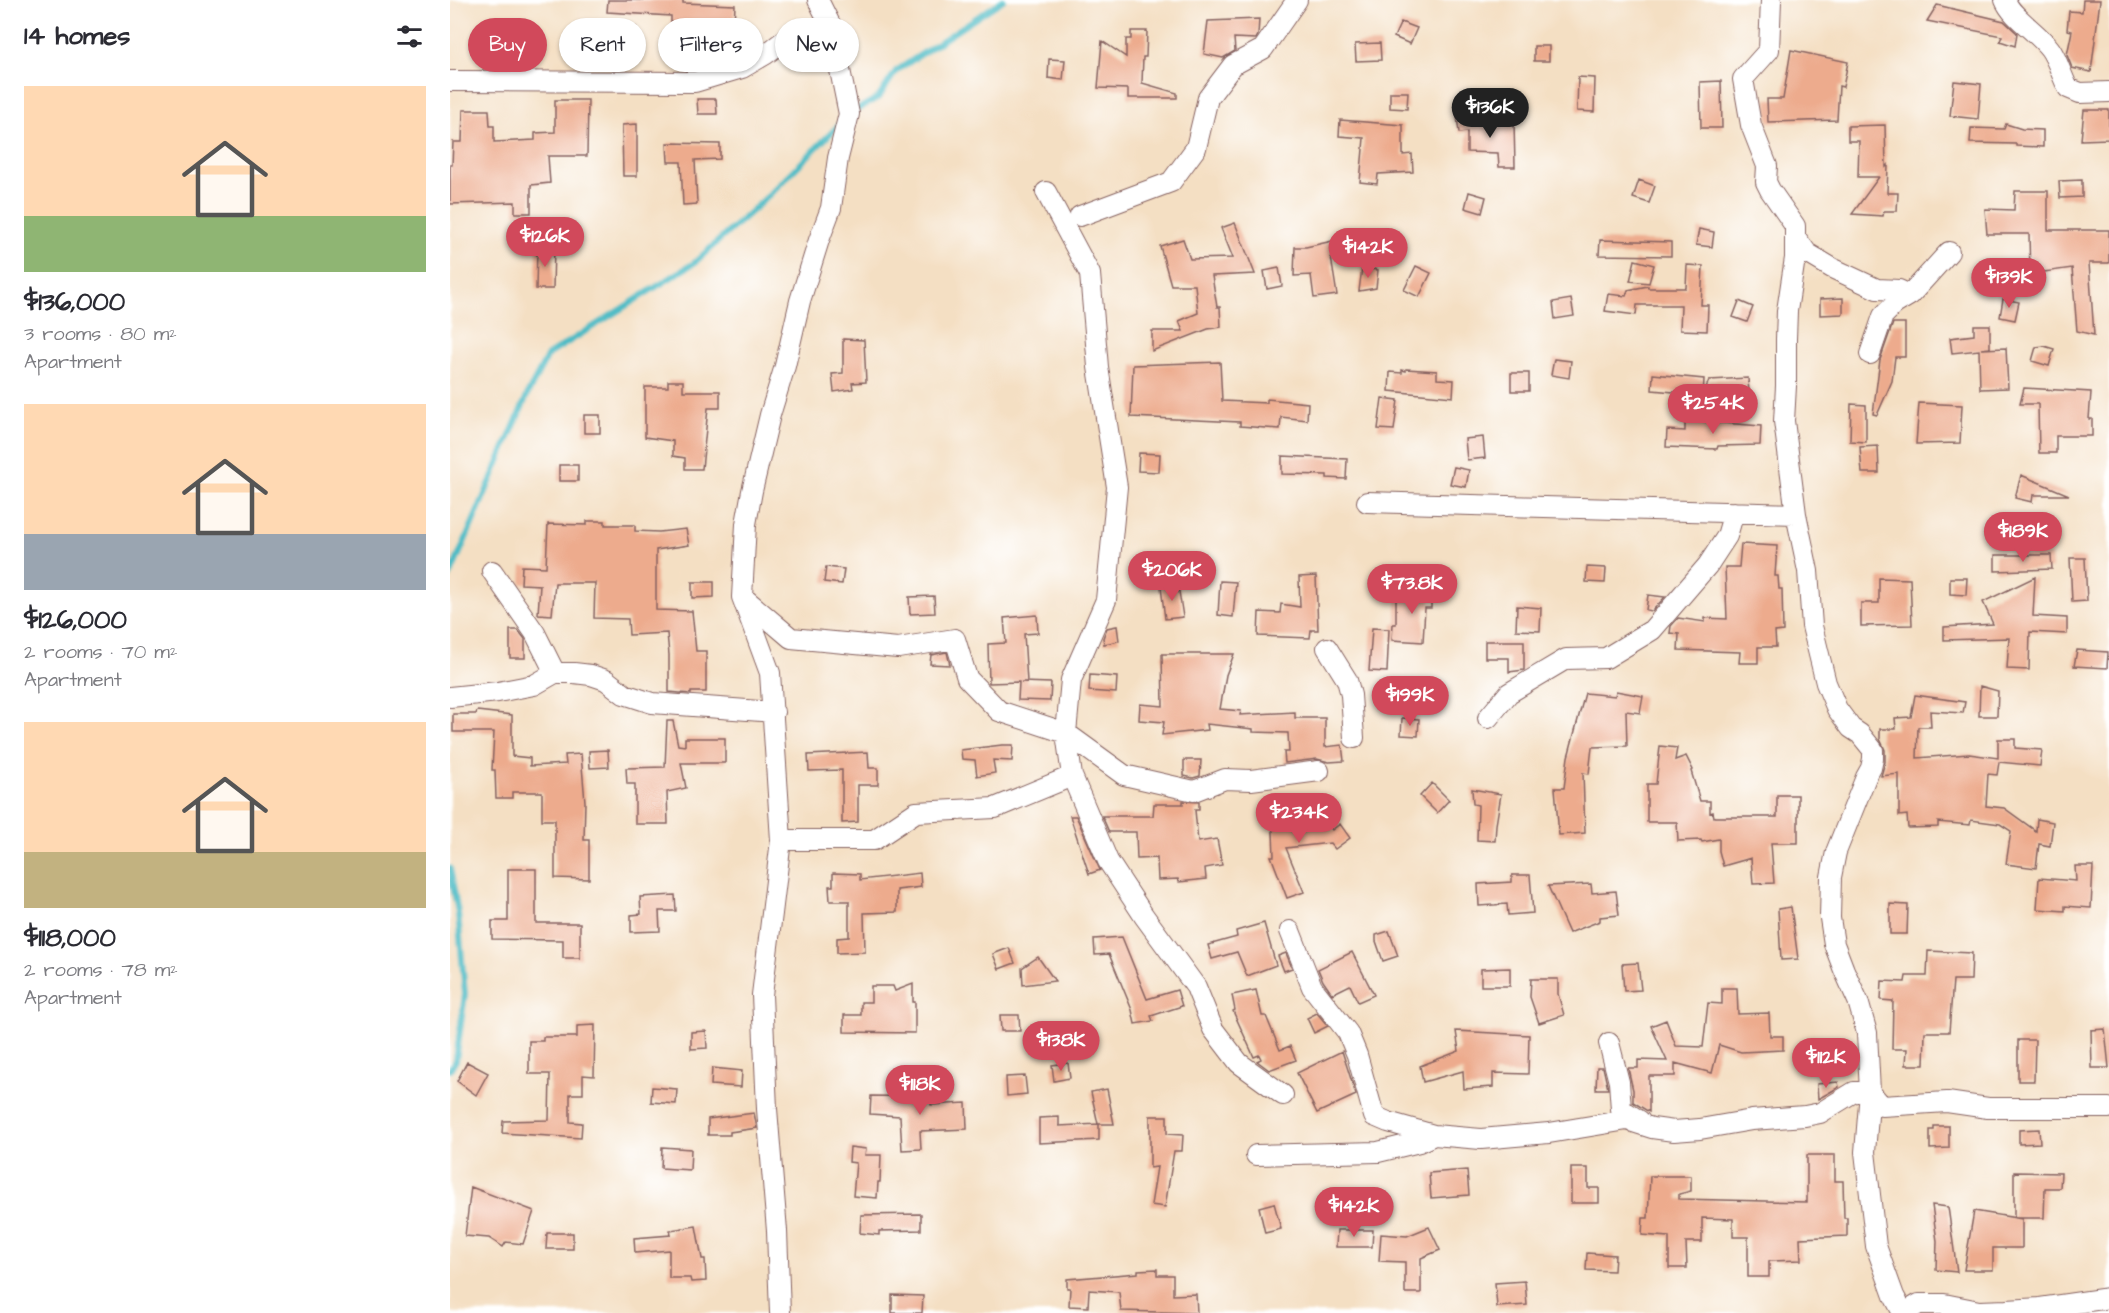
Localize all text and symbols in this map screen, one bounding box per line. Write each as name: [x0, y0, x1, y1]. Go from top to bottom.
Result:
text: 14 homes: [24, 18, 130, 54]
chip: Buy: [468, 18, 547, 72]
chip: Rent: [559, 18, 646, 72]
chip: Filters: [658, 18, 763, 72]
chip: New: [775, 18, 859, 72]
icon: filters: [393, 20, 426, 53]
pin: $136K: [1448, 88, 1532, 139]
text: $136K: [1466, 93, 1514, 121]
icon: home: [171, 125, 279, 233]
pin: $126K: [503, 217, 587, 268]
text: $126K: [520, 222, 570, 250]
pin: $142K: [1326, 228, 1410, 279]
text: $142K: [1343, 233, 1393, 261]
pin: $139K: [1967, 258, 2051, 309]
text: $139K: [1985, 263, 2033, 291]
text: $136,000: [24, 284, 125, 320]
text: 3 rooms · 80 m²: [24, 320, 177, 348]
text: Apartment: [24, 348, 122, 376]
pin: $254K: [1671, 384, 1755, 435]
text: $254K: [1682, 389, 1744, 417]
icon: home: [171, 443, 279, 551]
pin: $189K: [1981, 512, 2065, 563]
text: $189K: [1998, 517, 2048, 545]
pin: $206K: [1130, 551, 1214, 602]
text: $206K: [1142, 556, 1202, 584]
pin: $73.8K: [1363, 564, 1461, 615]
text: $73.8K: [1381, 569, 1443, 597]
text: $126,000: [24, 602, 127, 638]
text: 2 rooms · 70 m²: [24, 638, 177, 666]
text: Apartment: [24, 666, 122, 694]
pin: $199K: [1368, 676, 1452, 727]
text: $199K: [1386, 681, 1434, 709]
icon: home: [171, 761, 279, 869]
pin: $234K: [1257, 793, 1341, 844]
text: $234K: [1270, 798, 1328, 826]
text: $118,000: [24, 920, 116, 956]
text: 2 rooms · 78 m²: [24, 956, 178, 984]
text: Apartment: [24, 984, 122, 1012]
pin: $138K: [1019, 1021, 1103, 1072]
text: $138K: [1037, 1026, 1085, 1054]
pin: $112K: [1784, 1038, 1868, 1089]
text: $112K: [1806, 1043, 1846, 1071]
pin: $118K: [878, 1065, 962, 1116]
text: $118K: [899, 1070, 941, 1098]
pin: $142K: [1312, 1187, 1396, 1238]
text: $142K: [1329, 1192, 1379, 1220]

